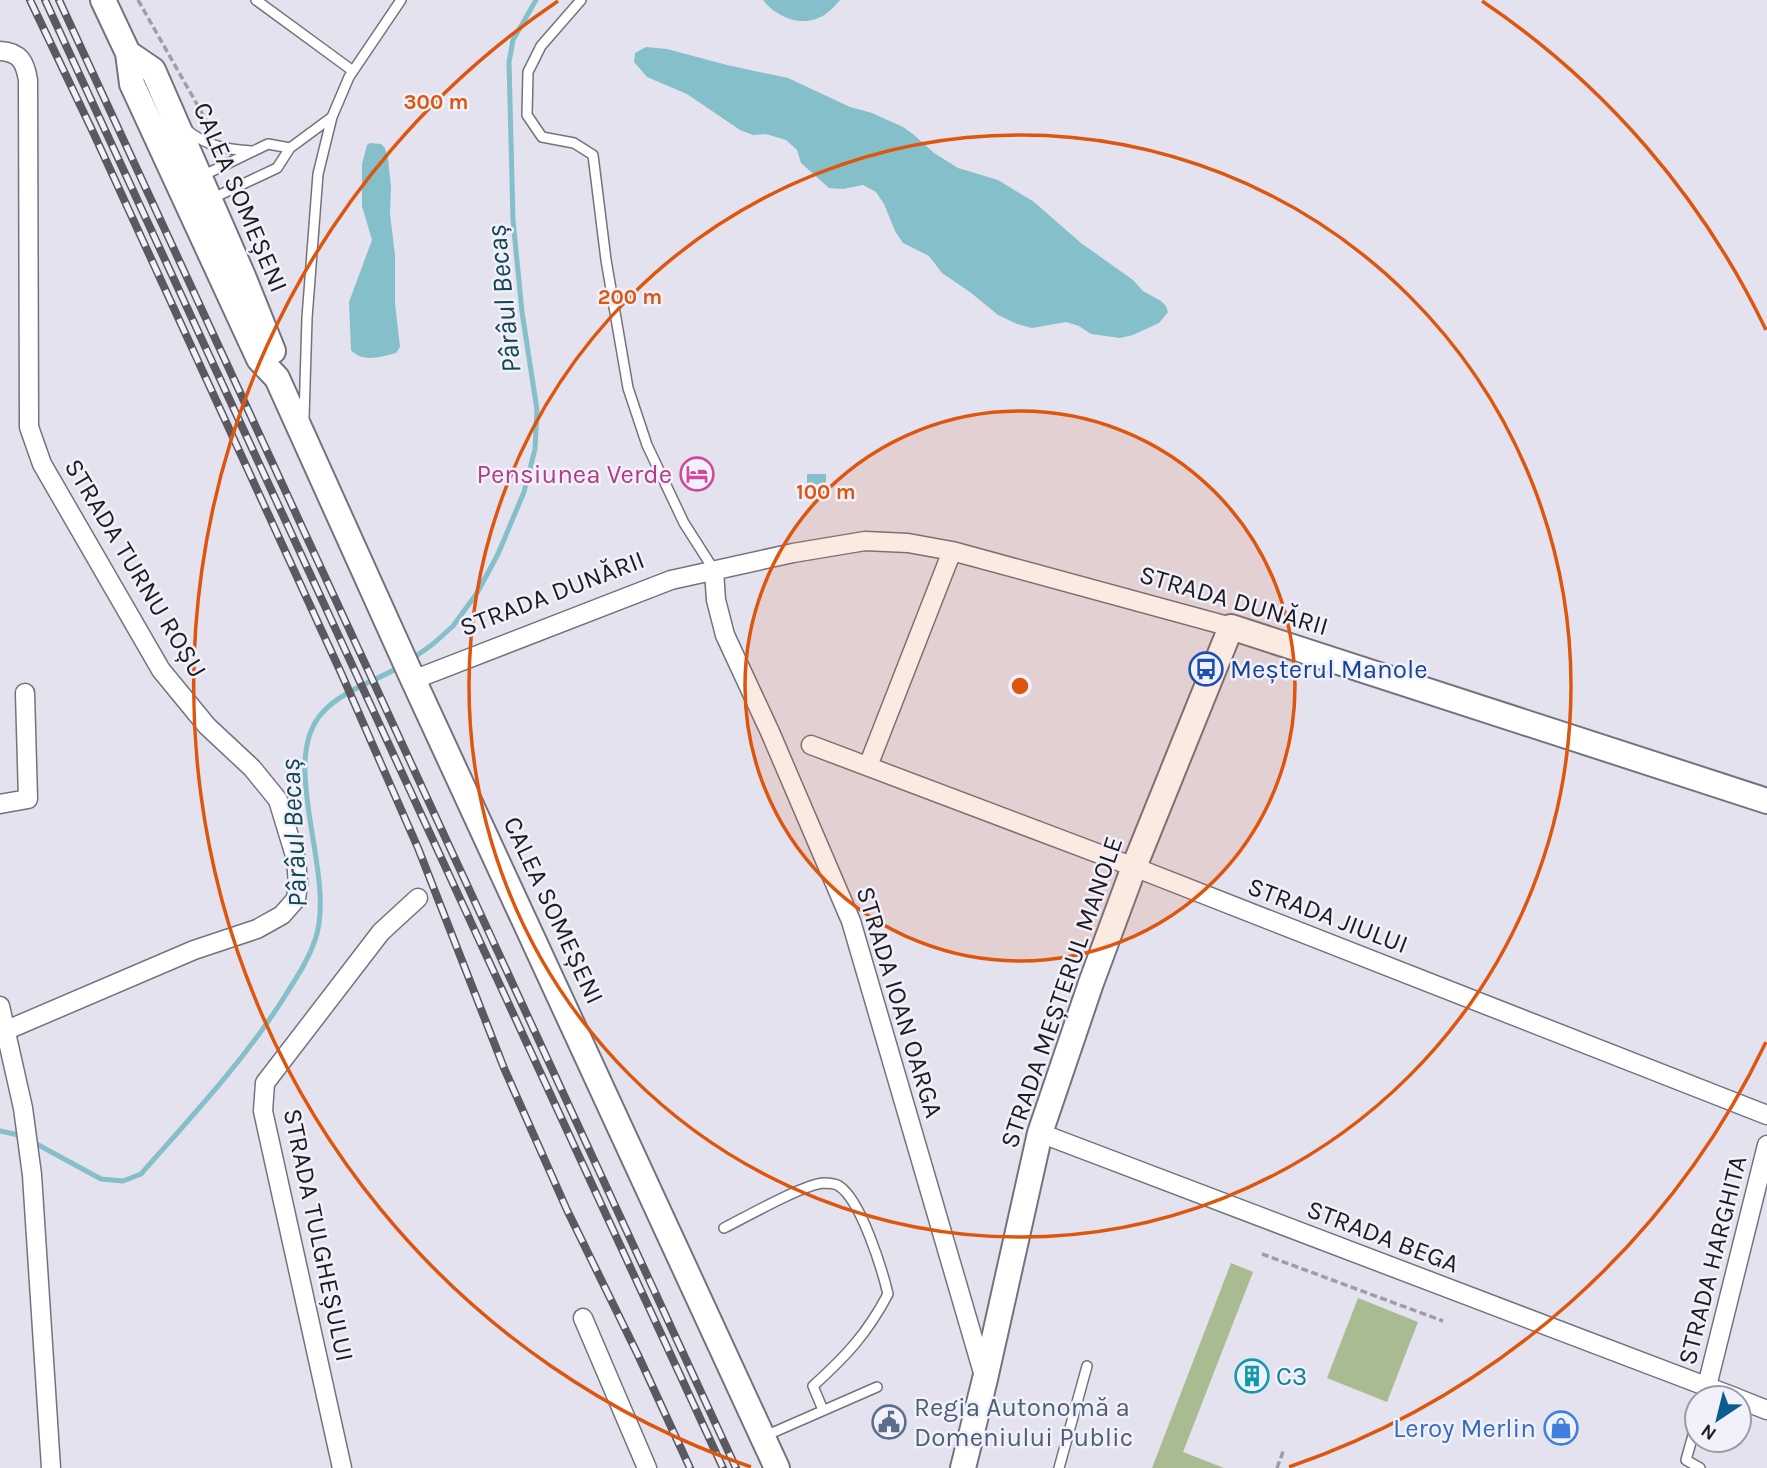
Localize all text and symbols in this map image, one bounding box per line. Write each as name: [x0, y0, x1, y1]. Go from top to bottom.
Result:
text: 300 m: [404, 90, 468, 114]
street label: CALEA SOMEȘENI: [187, 98, 295, 297]
water label: Pârâul Becaș: [479, 223, 528, 375]
text: 200 m: [598, 285, 662, 309]
street label: STRADA TURNU ROȘU: [58, 453, 213, 683]
hotel icon: Pensiunea Verde: [678, 455, 716, 493]
place label: Pensiunea Verde: [477, 459, 672, 490]
text: 100 m: [796, 480, 856, 504]
street label: STRADA DUNĂRII: [455, 544, 649, 643]
street label: STRADA DUNĂRII: [1136, 559, 1332, 642]
bus stop icon: Meșterul Manole: [1187, 650, 1225, 688]
place label: Meșterul Manole: [1230, 654, 1428, 685]
centre of rings: [1008, 674, 1032, 698]
water label: Pârâul Becaș: [273, 758, 314, 908]
street label: CALEA SOMEȘENI: [497, 812, 611, 1009]
street label: STRADA MEȘTERUL MANOLE: [994, 832, 1129, 1152]
street label: STRADA JIULUI: [1243, 871, 1412, 960]
street label: STRADA IOAN OARGA: [850, 883, 949, 1122]
street label: STRADA TULGHEȘULUI: [277, 1106, 360, 1364]
street label: STRADA HARGHITA: [1672, 1152, 1753, 1368]
street label: STRADA BEGA: [1302, 1193, 1463, 1280]
building icon: C3: [1233, 1357, 1271, 1395]
place label: C3: [1276, 1361, 1307, 1392]
north arrow: [1683, 1384, 1753, 1454]
place label: Regia Autonomă a Domeniului Public: [914, 1392, 1133, 1453]
public building icon: Regia Autonomă a Domeniului Public: [870, 1403, 908, 1441]
shop icon: Leroy Merlin: [1542, 1409, 1580, 1447]
place label: Leroy Merlin: [1393, 1413, 1536, 1444]
text: N: [1697, 1419, 1721, 1445]

